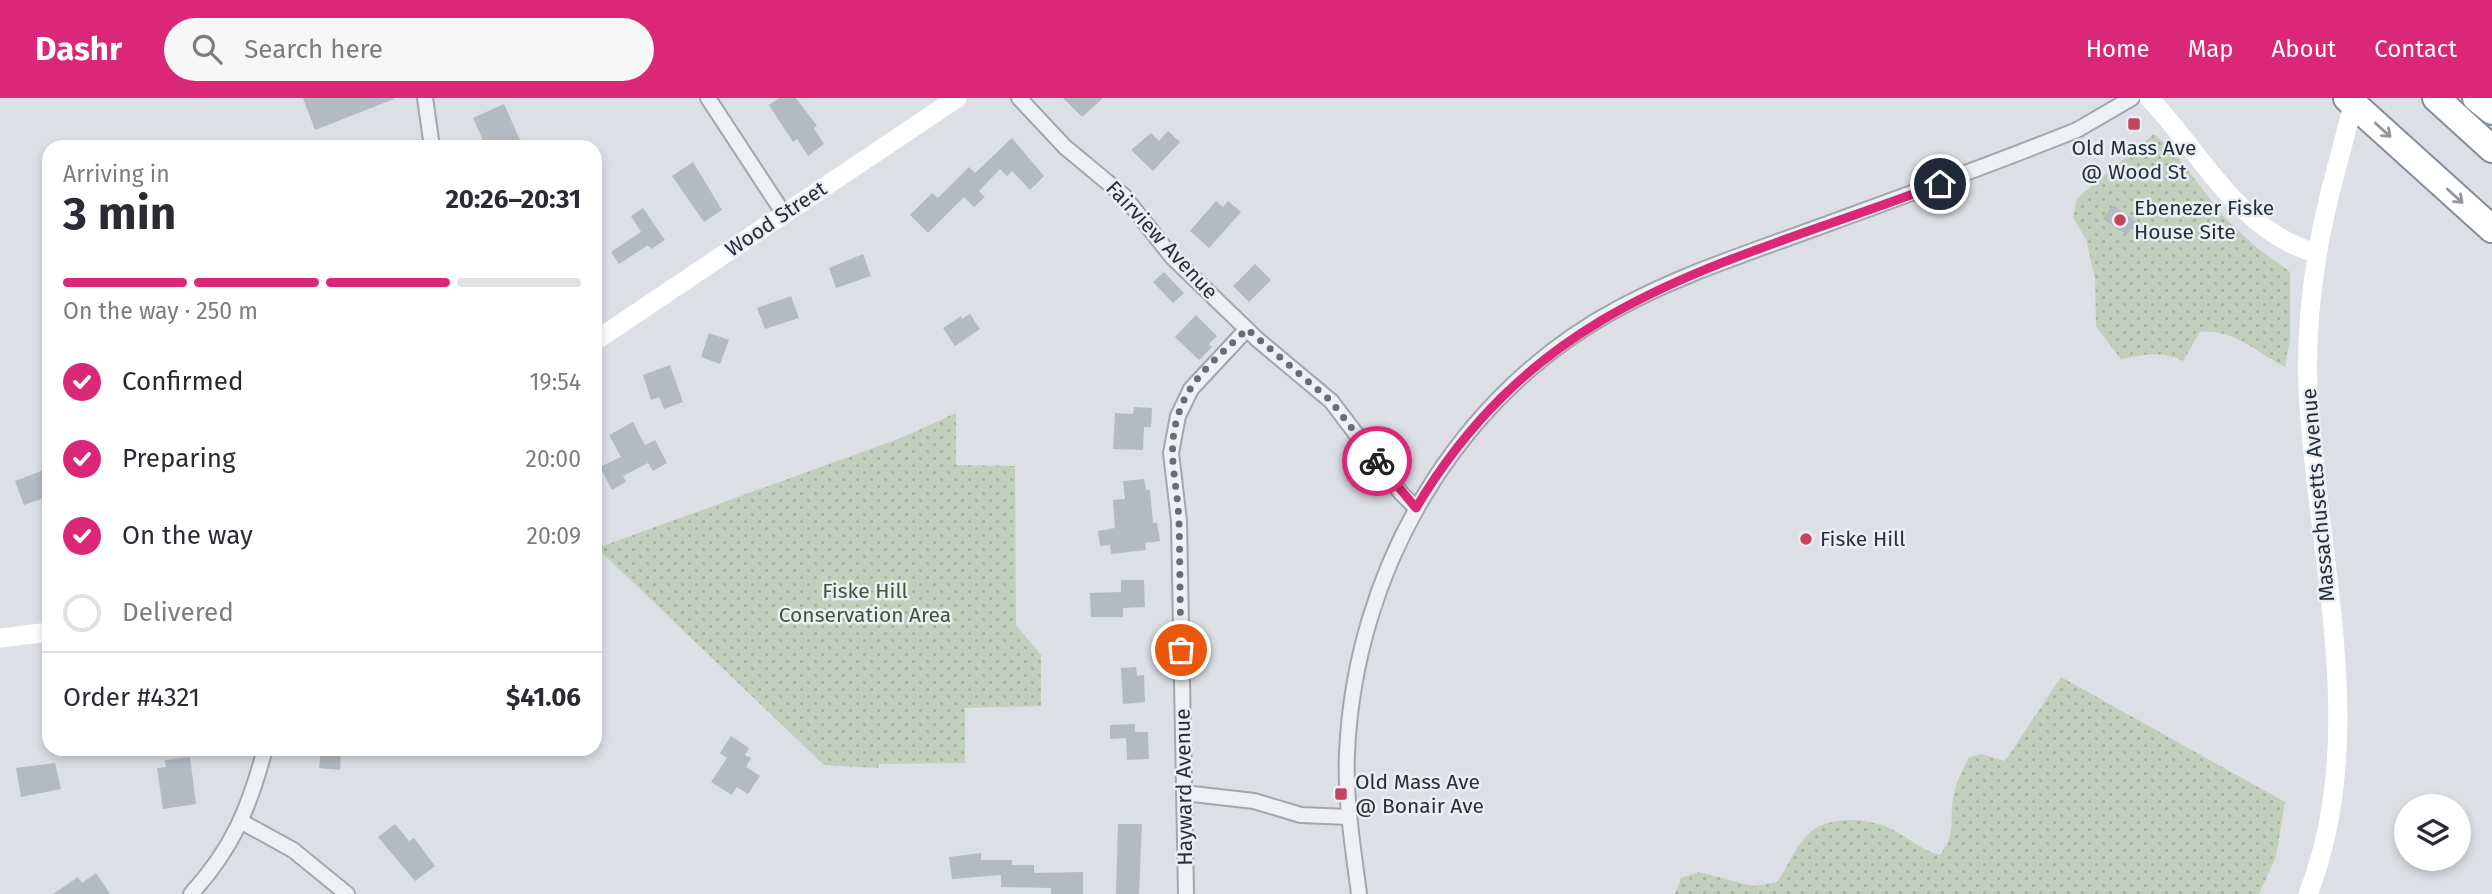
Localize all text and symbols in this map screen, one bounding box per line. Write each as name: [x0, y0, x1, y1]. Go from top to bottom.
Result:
search box: [164, 18, 654, 81]
text: Dashr: [35, 29, 122, 69]
icon: search: [188, 30, 226, 68]
text: Search here: [244, 34, 383, 65]
text: Home: [2086, 35, 2150, 63]
text: Map: [2188, 35, 2234, 63]
text: About: [2272, 35, 2336, 63]
text: Contact: [2374, 35, 2457, 63]
marker: Old Mass Ave @ Wood St: [2126, 116, 2142, 132]
one-way arrow: [2374, 122, 2391, 139]
place label: Old Mass Ave @ Wood St: [2072, 135, 2196, 185]
pin: [1910, 154, 1970, 214]
text: Arriving in: [63, 160, 170, 188]
icon: home: [1921, 165, 1959, 203]
street label: Wood Street: [720, 175, 832, 262]
street label: Fairview Avenue: [1100, 175, 1224, 305]
text: 20:26–20:31: [445, 184, 581, 215]
text: 3 min: [63, 186, 176, 241]
one-way arrow: [2446, 188, 2464, 204]
place label: Ebenezer Fiske House Site: [2134, 195, 2274, 245]
marker: Ebenezer Fiske House Site: [2112, 212, 2128, 228]
text: On the way · 250 m: [63, 297, 258, 325]
icon: check: [63, 363, 101, 401]
text: Confirmed: [122, 366, 243, 397]
text: 19:54: [530, 368, 581, 396]
street label: Massachusetts Avenue: [2296, 387, 2340, 603]
courier: [1342, 426, 1412, 496]
icon: check: [63, 440, 101, 478]
icon: bike: [1358, 442, 1396, 480]
text: Preparing: [122, 443, 235, 474]
text: 20:00: [526, 445, 581, 473]
icon: check: [63, 517, 101, 555]
text: On the way: [122, 520, 253, 551]
text: 20:09: [527, 522, 581, 550]
place label: Fiske Hill: [1820, 526, 1905, 552]
marker: Fiske Hill: [1798, 531, 1814, 547]
park label: Fiske Hill Conservation Area: [779, 578, 951, 628]
text: Delivered: [122, 597, 234, 628]
pin: [1151, 620, 1211, 680]
icon: bag: [1162, 631, 1200, 669]
text: Order #4321: [63, 682, 200, 713]
text: $41.06: [506, 682, 581, 713]
street label: Hayward Avenue: [1170, 708, 1198, 866]
place label: Old Mass Ave @ Bonair Ave: [1355, 769, 1484, 819]
marker: Old Mass Ave @ Bonair Ave: [1333, 786, 1349, 802]
map controls: [2394, 794, 2471, 871]
button: layers: [2394, 794, 2471, 871]

